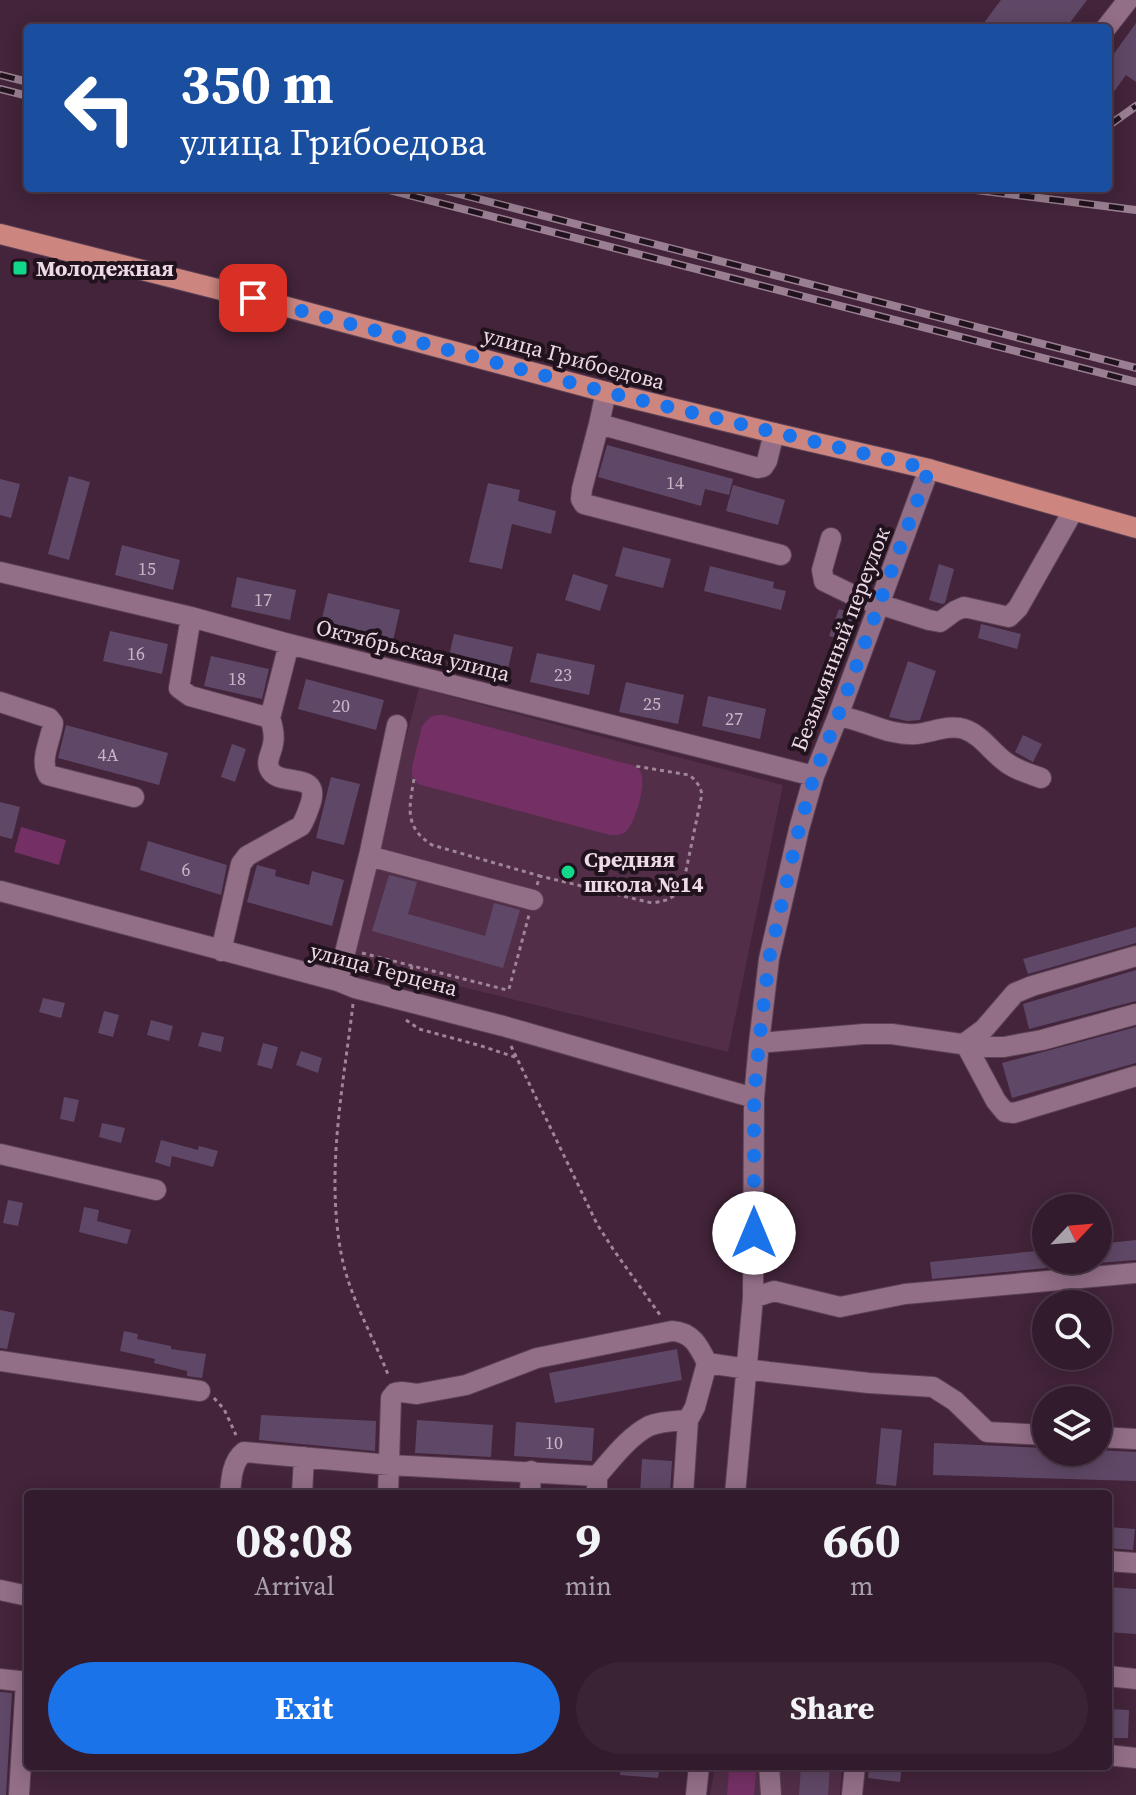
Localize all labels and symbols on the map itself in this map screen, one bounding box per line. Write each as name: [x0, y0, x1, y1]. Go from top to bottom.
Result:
place label: Молодежная: [36, 253, 174, 283]
marker: Молодежная: [11, 259, 29, 277]
pin: [219, 264, 287, 332]
street label: улица Грибоедова: [480, 319, 669, 397]
house number: 14: [666, 470, 684, 495]
street label: Безымянный переулок: [783, 523, 897, 755]
house number: 15: [138, 556, 156, 581]
house number: 17: [254, 587, 272, 612]
street label: Октябрьская улица: [313, 611, 514, 689]
house number: 16: [127, 641, 145, 666]
house number: 23: [554, 662, 572, 687]
house number: 18: [228, 666, 246, 691]
house number: 25: [643, 691, 661, 716]
house number: 20: [332, 693, 350, 718]
house number: 27: [725, 706, 743, 731]
house number: 4А: [98, 742, 119, 767]
place label: Средняя школа №14: [584, 844, 704, 899]
house number: 6: [182, 857, 191, 882]
marker: Средняя школа №14: [559, 863, 577, 881]
street label: улица Герцена: [307, 935, 462, 1003]
position arrow: [712, 1191, 796, 1275]
north arrow: [1032, 1194, 1112, 1274]
house number: 10: [545, 1430, 563, 1455]

